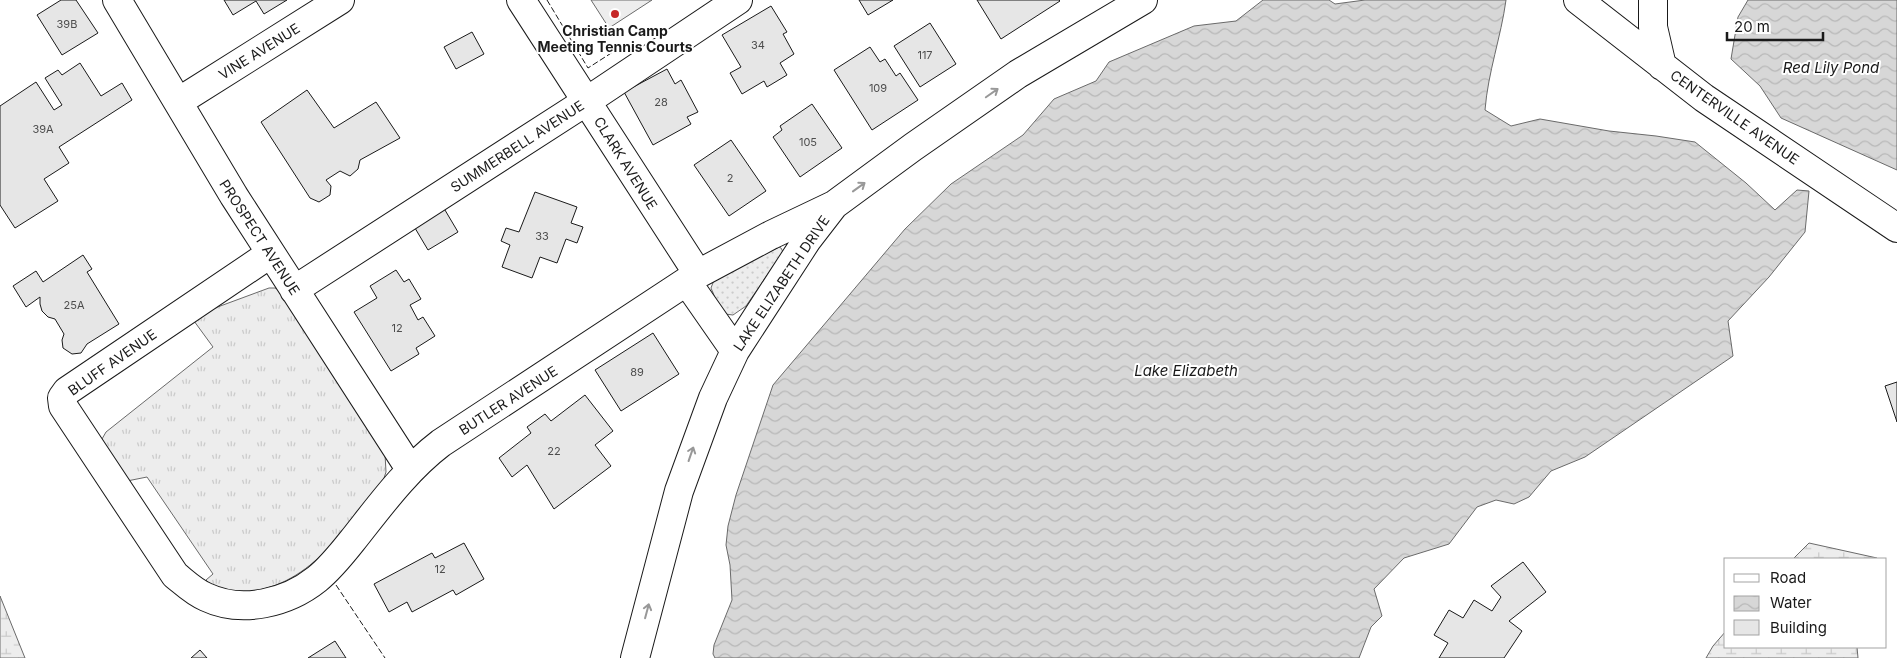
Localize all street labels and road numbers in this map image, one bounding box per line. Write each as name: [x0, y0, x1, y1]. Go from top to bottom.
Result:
street label: VINE AVENUE: [215, 19, 303, 83]
street label: CENTERVILLE AVENUE: [1667, 66, 1803, 168]
street label: SUMMERBELL AVENUE: [447, 96, 587, 196]
street label: CLARK AVENUE: [591, 113, 661, 213]
street label: PROSPECT AVENUE: [216, 176, 304, 298]
street label: LAKE ELIZABETH DRIVE: [729, 212, 833, 354]
street label: BLUFF AVENUE: [64, 325, 160, 399]
street label: BUTLER AVENUE: [456, 362, 560, 438]

